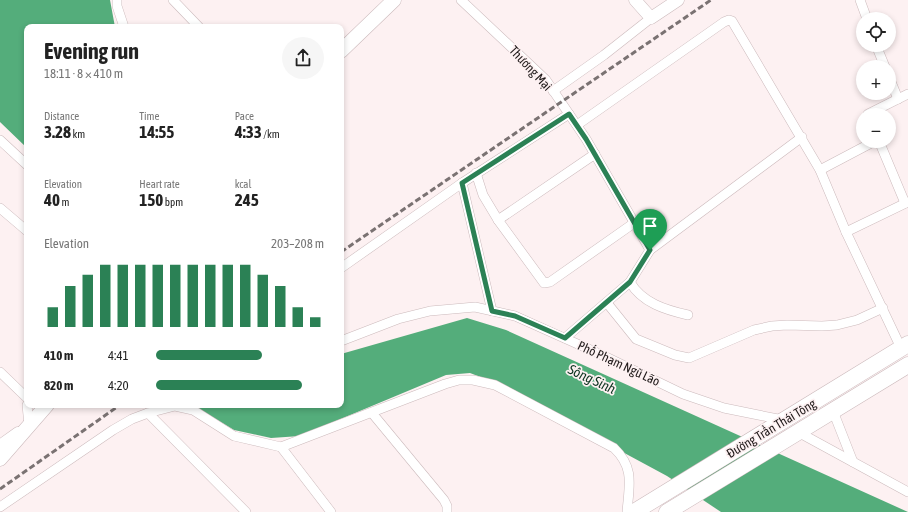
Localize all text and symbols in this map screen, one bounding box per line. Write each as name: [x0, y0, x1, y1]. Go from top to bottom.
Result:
map controls: [856, 12, 896, 148]
button: locate: [856, 12, 896, 52]
button: share: [282, 37, 324, 79]
text: Evening run: [44, 38, 139, 64]
street label: Thương Mại: [506, 43, 555, 94]
button: +: [856, 60, 896, 100]
text: 18:11 · 8 × 410 m: [44, 66, 123, 81]
button: −: [856, 108, 896, 148]
text: Distance: [44, 110, 79, 122]
text: Time: [139, 110, 159, 122]
text: Pace: [235, 110, 254, 122]
text: 3.28: [44, 122, 71, 142]
text: 14:55: [139, 122, 174, 142]
text: 4:33: [235, 122, 262, 142]
text: km: [71, 128, 85, 140]
text: /km: [262, 128, 280, 140]
text: Elevation: [44, 178, 82, 190]
text: Heart rate: [139, 178, 180, 190]
text: kcal: [235, 178, 251, 190]
text: 40: [44, 190, 60, 210]
text: 150: [139, 190, 163, 210]
text: 245: [235, 190, 259, 210]
text: m: [60, 196, 69, 208]
text: bpm: [163, 196, 183, 208]
pin: [633, 209, 667, 250]
icon: arrive: [639, 215, 661, 237]
text: Elevation: [44, 236, 89, 251]
text: 203–208 m: [271, 236, 324, 251]
street label: Phố Phạm Ngũ Lão: [575, 338, 662, 389]
text: 410 m: [44, 348, 73, 363]
text: 4:41: [108, 348, 129, 363]
water label: Sông Sinh: [565, 361, 618, 397]
text: 820 m: [44, 378, 73, 393]
text: 4:20: [108, 378, 129, 393]
street label: Đường Trần Thái Tông: [724, 396, 819, 461]

